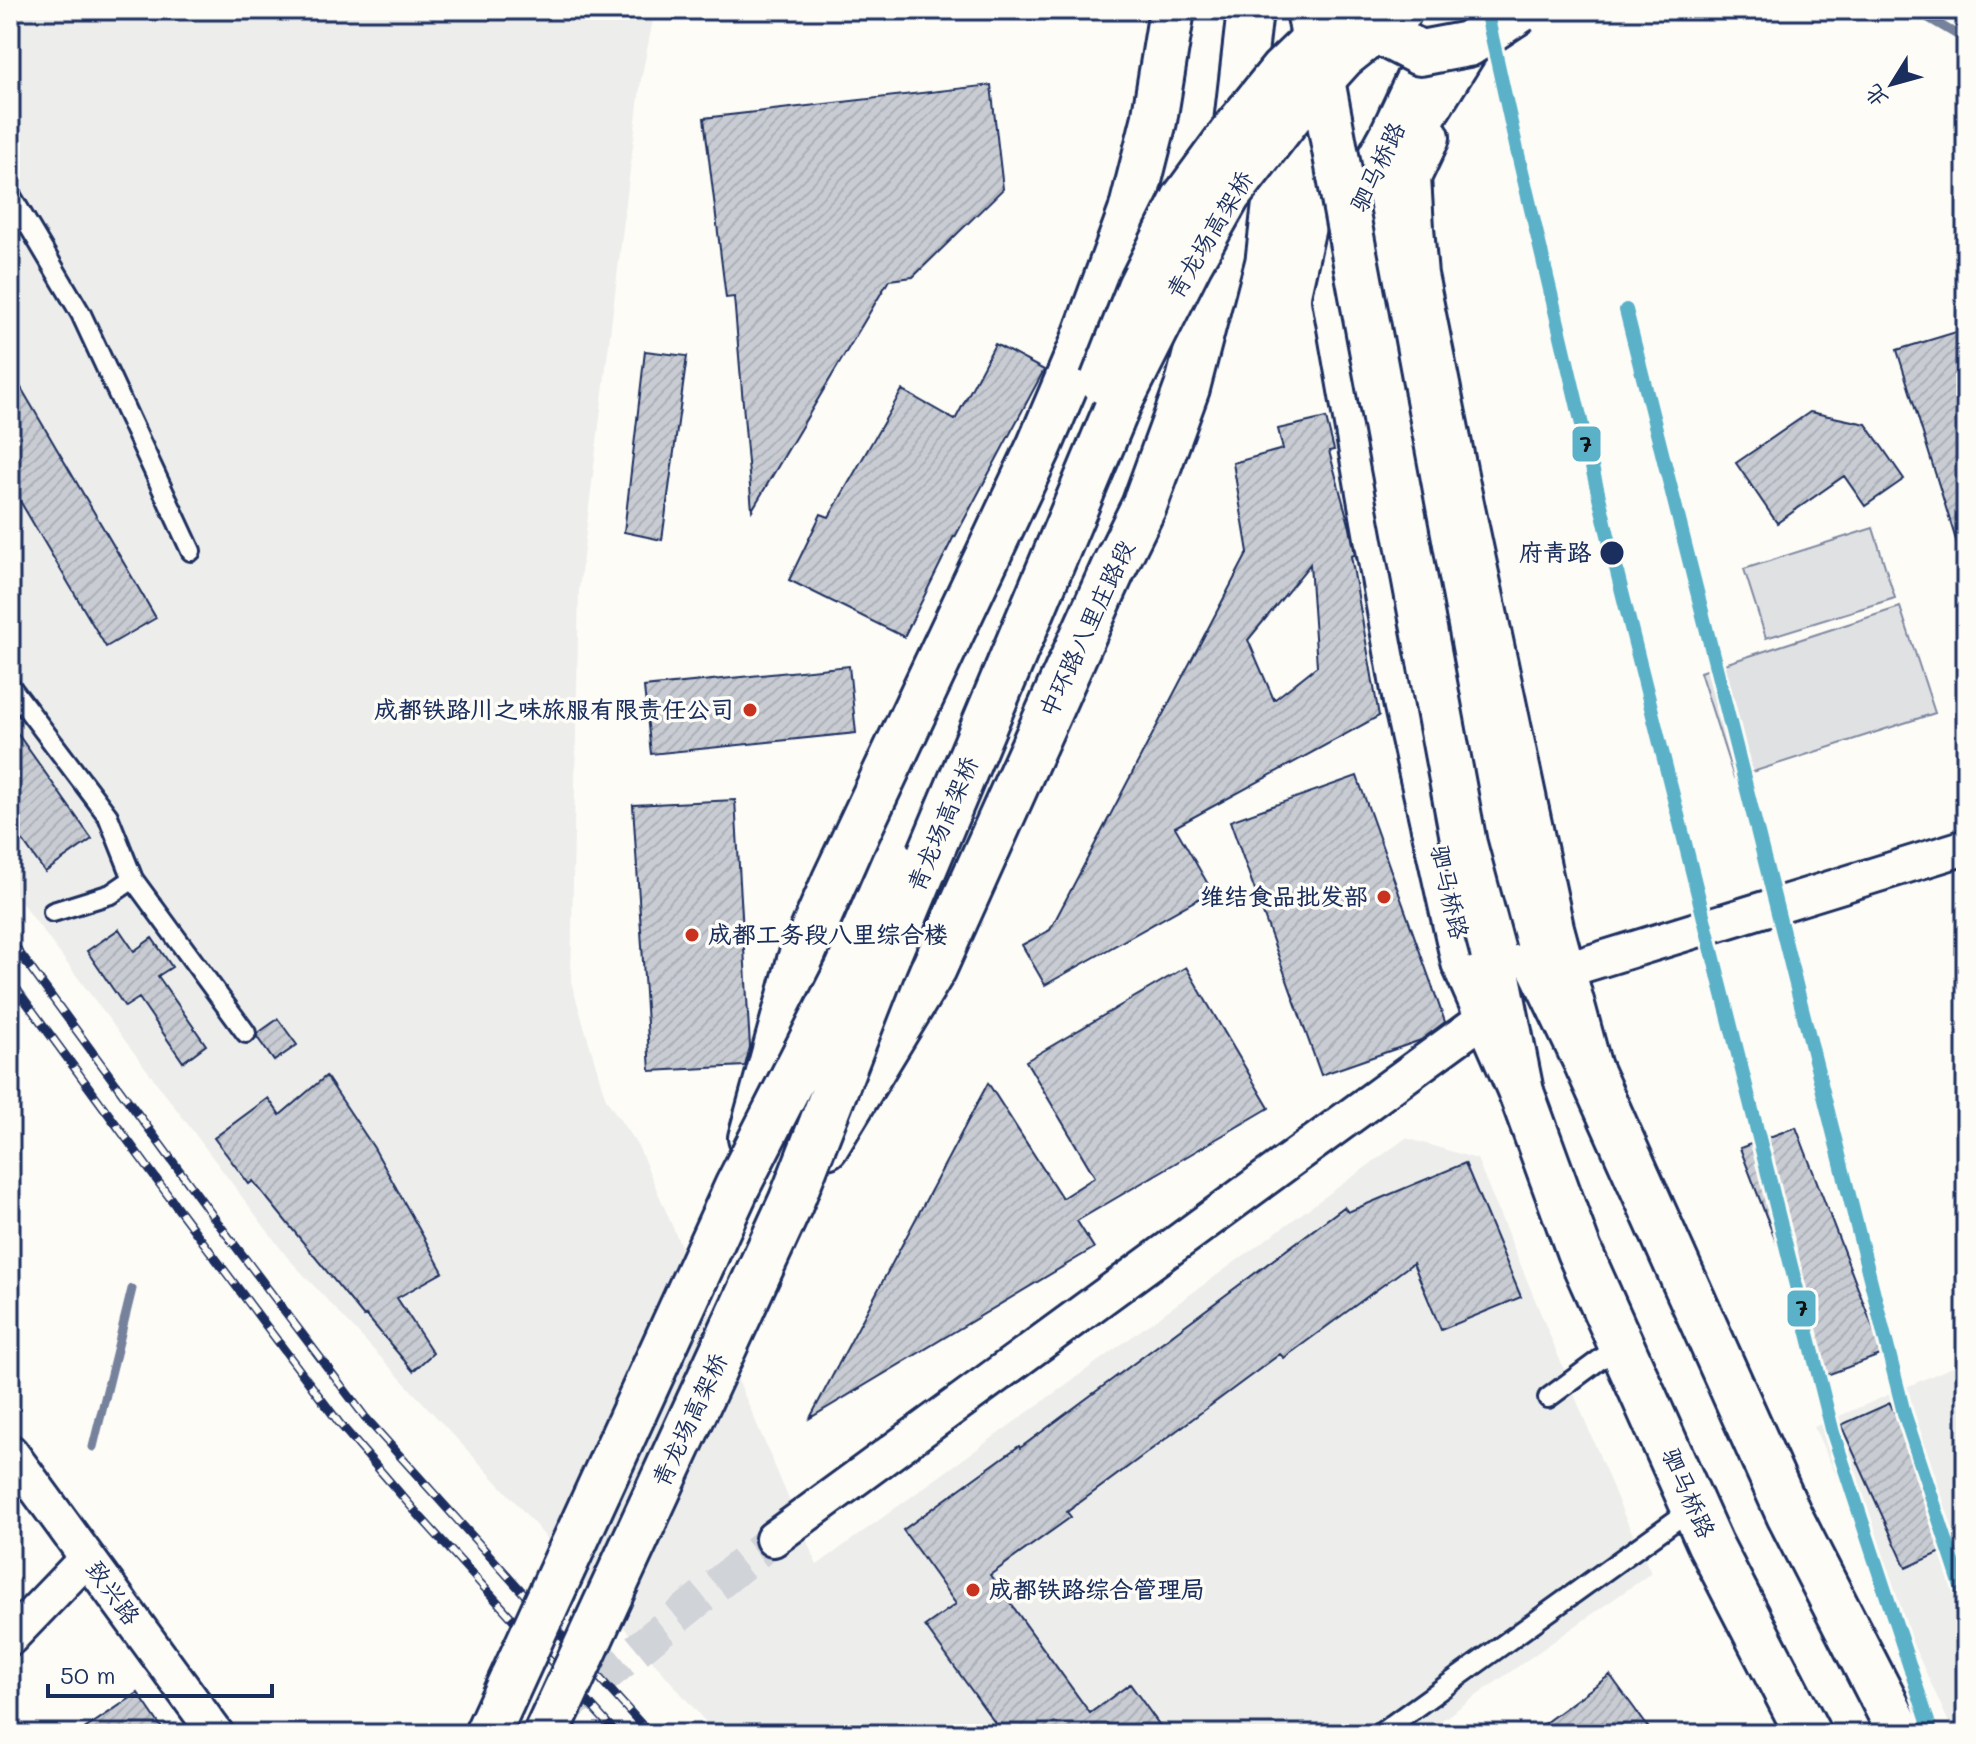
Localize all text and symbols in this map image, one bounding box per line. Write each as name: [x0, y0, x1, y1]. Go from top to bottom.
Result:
north arrow: [1852, 44, 1932, 124]
text: 北: [1857, 79, 1894, 114]
street label: 驷马桥路: [1342, 116, 1411, 216]
street label: 青龙场高架桥: [1158, 165, 1259, 304]
line badge: 7: [1571, 425, 1602, 463]
text: 7: [1580, 429, 1592, 458]
street label: 中环路八里庄路段: [1031, 535, 1140, 722]
place label: 府青路: [1519, 536, 1592, 567]
marker: 府青路: [1598, 539, 1626, 567]
place label: 成都铁路川之味旅服有限责任公司: [374, 693, 734, 724]
marker: 成都铁路川之味旅服有限责任公司: [741, 701, 759, 719]
street label: 青龙场高架桥: [899, 751, 984, 896]
street label: 驷马桥路: [1425, 841, 1476, 942]
place label: 维结食品批发部: [1200, 880, 1368, 911]
marker: 维结食品批发部: [1375, 888, 1393, 906]
place label: 成都工务段八里综合楼: [708, 918, 948, 949]
marker: 成都工务段八里综合楼: [683, 926, 701, 944]
line badge: 7: [1786, 1289, 1817, 1328]
text: 7: [1796, 1293, 1808, 1322]
street label: 青龙场高架桥: [644, 1348, 733, 1491]
street label: 驷马桥路: [1656, 1442, 1723, 1543]
street label: 致兴路: [81, 1554, 148, 1630]
place label: 成都铁路综合管理局: [989, 1573, 1205, 1604]
marker: 成都铁路综合管理局: [964, 1581, 982, 1599]
scale bar: [48, 1648, 272, 1698]
text: 50 m: [60, 1659, 116, 1690]

